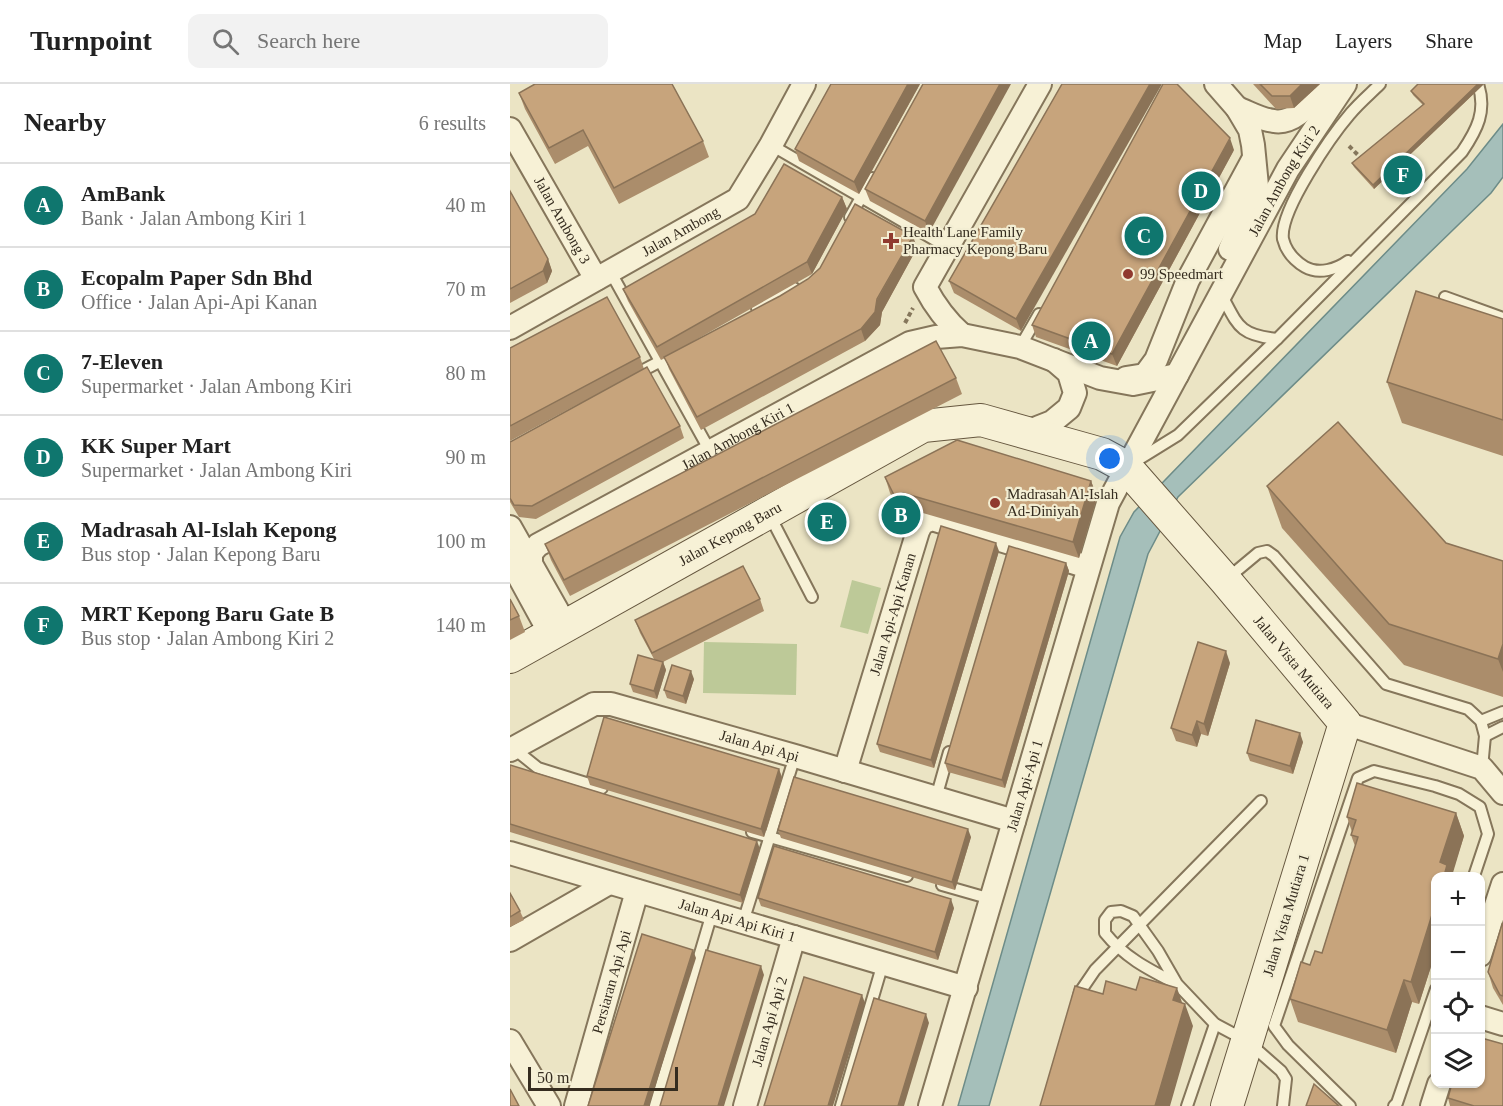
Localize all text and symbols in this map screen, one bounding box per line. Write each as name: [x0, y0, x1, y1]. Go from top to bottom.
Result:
search box: [188, 14, 608, 68]
text: Turnpoint: [30, 25, 152, 56]
icon: search: [209, 25, 242, 58]
text: Search here: [257, 28, 360, 53]
text: Map: [1264, 29, 1302, 53]
text: Layers: [1335, 29, 1392, 53]
text: Share: [1425, 29, 1473, 53]
text: Nearby: [24, 108, 106, 137]
text: 6 results: [419, 112, 486, 134]
street label: Jalan Ambong Kiri 2: [1245, 123, 1323, 239]
pin: F: [1384, 152, 1422, 197]
pin: D: [1182, 168, 1220, 214]
street label: Jalan Ambong 3: [531, 174, 593, 266]
text: AmBank: [81, 181, 165, 206]
text: A: [36, 194, 51, 216]
text: 40 m: [445, 194, 486, 216]
street label: Jalan Ambong: [639, 203, 723, 260]
text: Bank · Jalan Ambong Kiri 1: [81, 207, 307, 229]
pin: C: [1124, 214, 1164, 258]
place label: Health Lane Family Pharmacy Kepong Baru: [903, 224, 1048, 257]
marker: Health Lane Family Pharmacy Kepong Baru: [884, 234, 898, 248]
text: Ecopalm Paper Sdn Bhd: [81, 265, 312, 290]
place label: 99 Speedmart: [1140, 266, 1224, 282]
marker: 99 Speedmart: [1121, 267, 1135, 281]
text: B: [37, 278, 50, 300]
text: 70 m: [445, 278, 486, 300]
text: Office · Jalan Api-Api Kanan: [81, 291, 317, 313]
pin: A: [1072, 318, 1110, 364]
text: 7-Eleven: [81, 349, 163, 374]
text: C: [36, 362, 51, 384]
text: 80 m: [445, 362, 486, 384]
text: Supermarket · Jalan Ambong Kiri: [81, 375, 352, 397]
street label: Jalan Ambong Kiri 1: [679, 400, 797, 473]
text: KK Super Mart: [81, 433, 231, 458]
your location: [1095, 444, 1124, 473]
text: D: [36, 446, 51, 468]
text: 90 m: [445, 446, 486, 468]
text: Supermarket · Jalan Ambong Kiri: [81, 459, 352, 481]
place label: Madrasah Al-Islah Ad-Diniyah: [1007, 486, 1119, 519]
pin: B: [882, 492, 920, 538]
marker: Madrasah Al-Islah Ad-Diniyah: [988, 496, 1002, 510]
street label: Jalan Kepong Baru: [676, 499, 784, 569]
pin: E: [808, 500, 846, 544]
text: Madrasah Al-Islah Kepong: [81, 517, 337, 542]
text: E: [37, 530, 50, 552]
text: 100 m: [435, 530, 486, 552]
text: Bus stop · Jalan Kepong Baru: [81, 543, 320, 565]
street label: Jalan Api-Api Kanan: [867, 551, 919, 677]
text: MRT Kepong Baru Gate B: [81, 601, 334, 626]
street label: Jalan Vista Mutiara: [1250, 612, 1338, 712]
text: F: [37, 614, 50, 636]
text: 140 m: [435, 614, 486, 636]
text: Bus stop · Jalan Ambong Kiri 2: [81, 627, 334, 649]
street label: Jalan Api Api: [718, 727, 801, 765]
street label: Jalan Api-Api 1: [1003, 738, 1046, 834]
street label: Jalan Vista Mutiara 1: [1260, 852, 1312, 978]
map controls: [1431, 872, 1485, 1088]
button: +: [1431, 872, 1485, 926]
street label: Jalan Api Api Kiri 1: [677, 895, 798, 945]
button: −: [1431, 926, 1485, 980]
street label: Persiaran Api Api: [589, 928, 633, 1035]
street label: Jalan Api Api 2: [749, 975, 790, 1068]
button: locate: [1431, 980, 1485, 1034]
button: layers: [1431, 1034, 1485, 1088]
scale bar: [528, 1064, 678, 1092]
text: 50 m: [537, 1069, 569, 1086]

